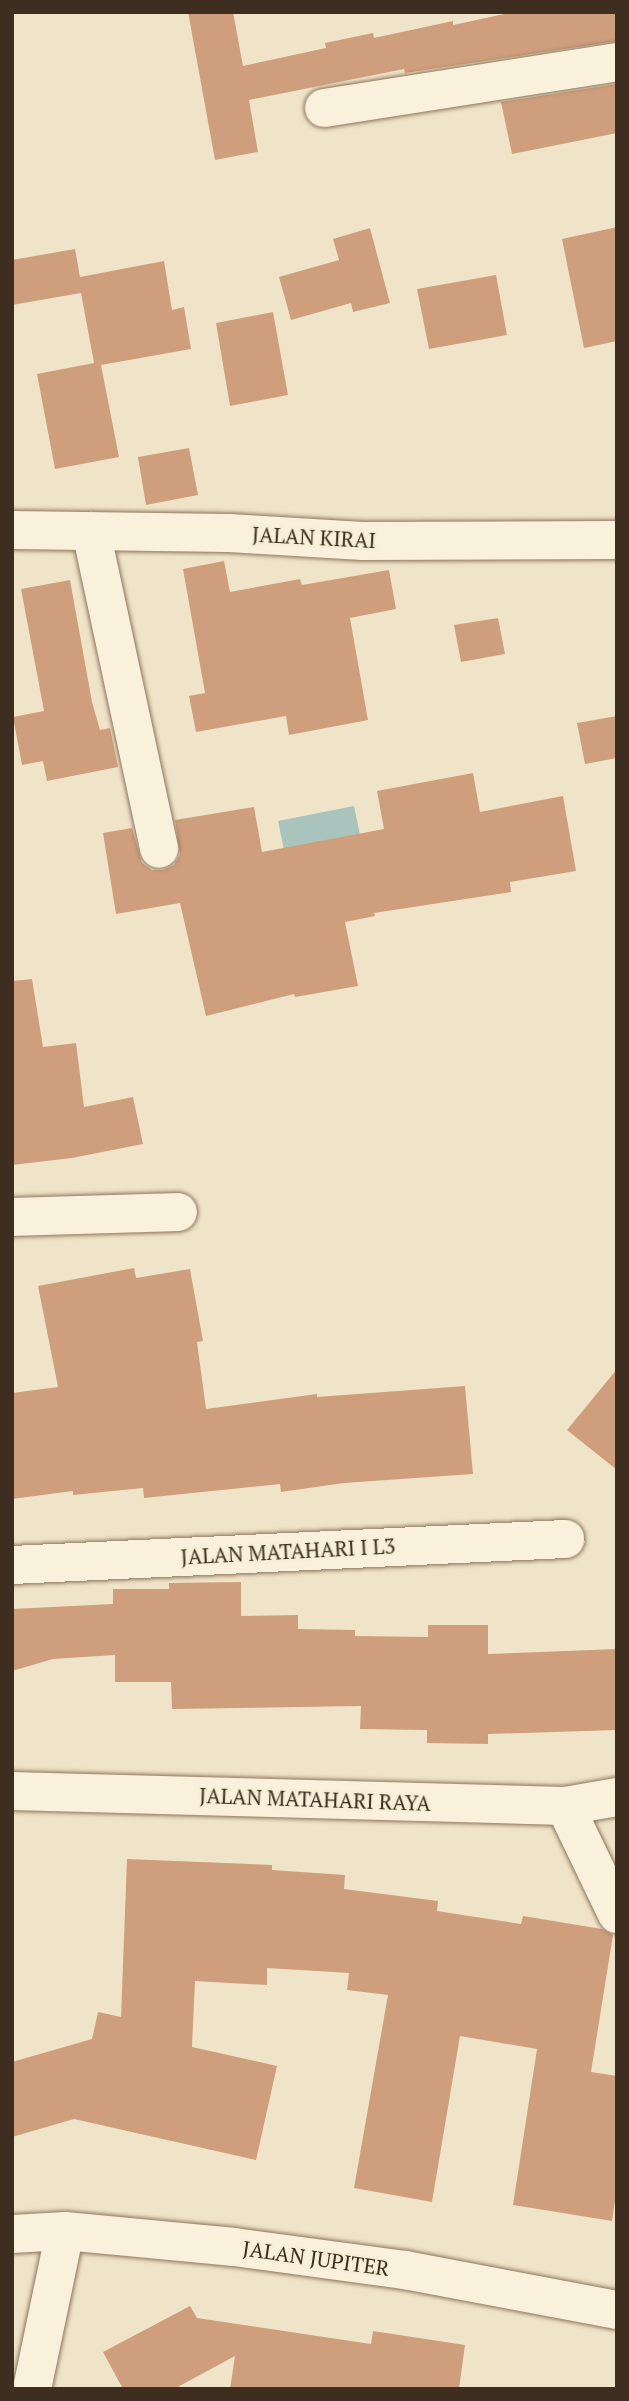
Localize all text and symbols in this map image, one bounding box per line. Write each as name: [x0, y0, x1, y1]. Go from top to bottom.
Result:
street label: JALAN KIRAI: [251, 521, 377, 553]
street label: JALAN MATAHARI I L3: [180, 1533, 396, 1569]
street label: JALAN MATAHARI RAYA: [199, 1782, 431, 1816]
street label: JALAN JUPITER: [241, 2235, 391, 2281]

